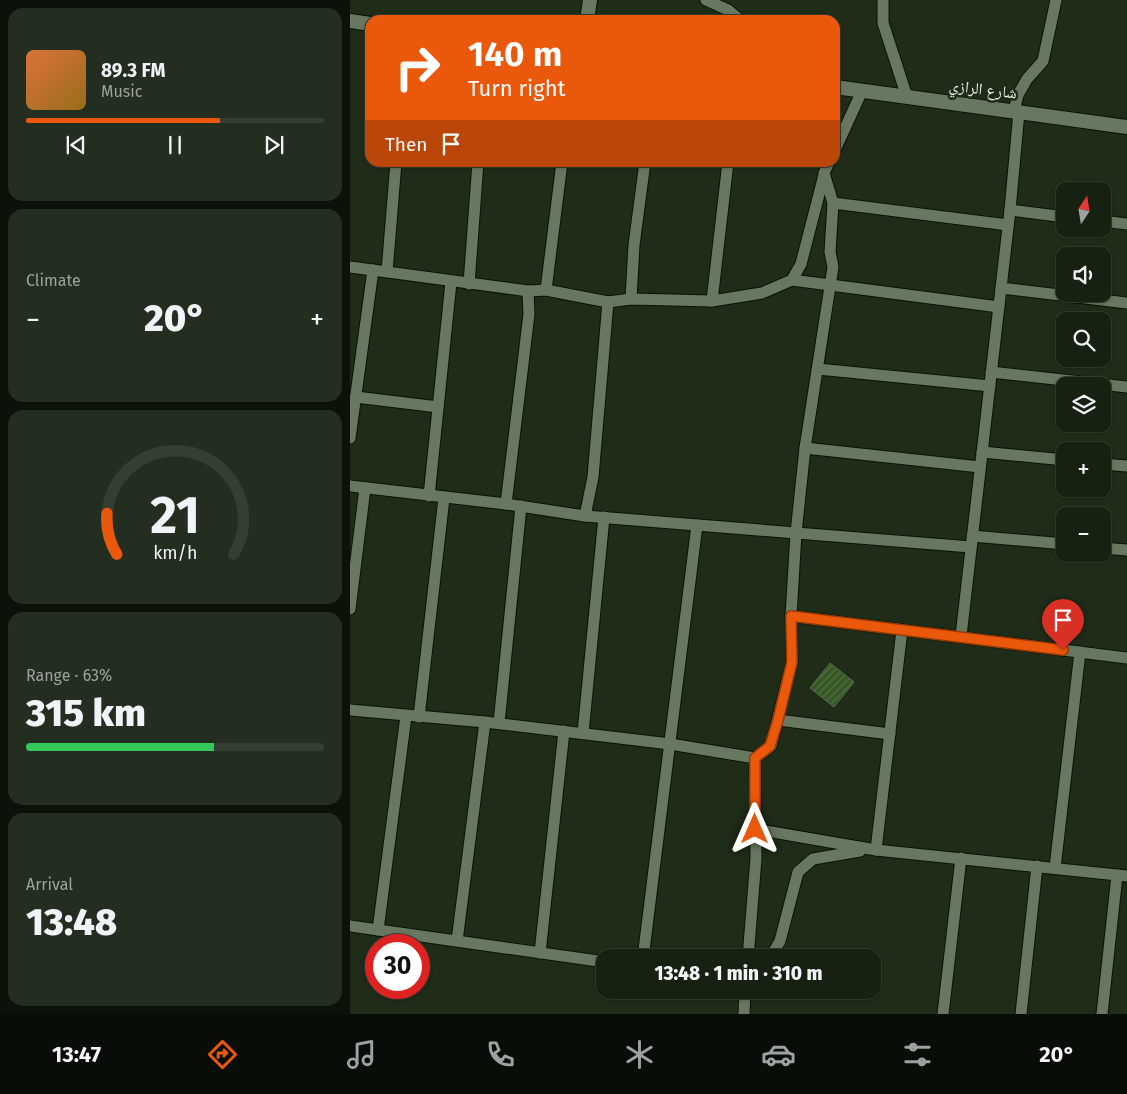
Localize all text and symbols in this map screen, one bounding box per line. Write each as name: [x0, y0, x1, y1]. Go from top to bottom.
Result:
text: 140 m: [468, 33, 562, 75]
icon: right: [385, 35, 450, 100]
text: 89.3 FM: [101, 59, 165, 82]
text: Turn right: [468, 75, 565, 102]
street label: شارع الرازي: [948, 75, 1018, 106]
text: Music: [101, 82, 142, 101]
icon: arrive: [437, 130, 465, 158]
icon: previous: [62, 131, 90, 159]
icon: pause: [161, 131, 189, 159]
icon: next: [260, 131, 288, 159]
text: Then: [385, 133, 427, 156]
north arrow: [1056, 182, 1111, 238]
map controls: [1056, 182, 1111, 562]
button: sound: [1056, 247, 1111, 302]
text: Climate: [26, 271, 81, 290]
text: 20°: [144, 295, 206, 341]
text: −: [26, 303, 40, 336]
text: +: [310, 303, 324, 336]
button: search: [1056, 312, 1111, 367]
button: layers: [1056, 377, 1111, 432]
button: +: [1056, 442, 1111, 497]
text: 21: [150, 484, 200, 547]
button: −: [1056, 507, 1111, 562]
text: km/h: [153, 542, 197, 564]
pin: [1042, 599, 1084, 650]
icon: arrive: [1049, 606, 1077, 634]
text: Range · 63%: [26, 666, 112, 685]
text: 315 km: [26, 690, 146, 736]
position arrow: [728, 802, 780, 854]
text: Arrival: [26, 875, 73, 894]
text: 13:48: [26, 899, 117, 945]
speed limit sign: 30: [365, 934, 430, 999]
text: 13:48 · 1 min · 310 m: [655, 962, 822, 985]
icon: directions: [205, 1037, 240, 1072]
icon: music: [344, 1037, 379, 1072]
icon: phone: [483, 1037, 518, 1072]
icon: climate: [622, 1037, 657, 1072]
icon: car: [761, 1037, 796, 1072]
icon: filters: [900, 1037, 935, 1072]
text: 13:47: [52, 1041, 101, 1068]
text: 20°: [1039, 1041, 1075, 1068]

